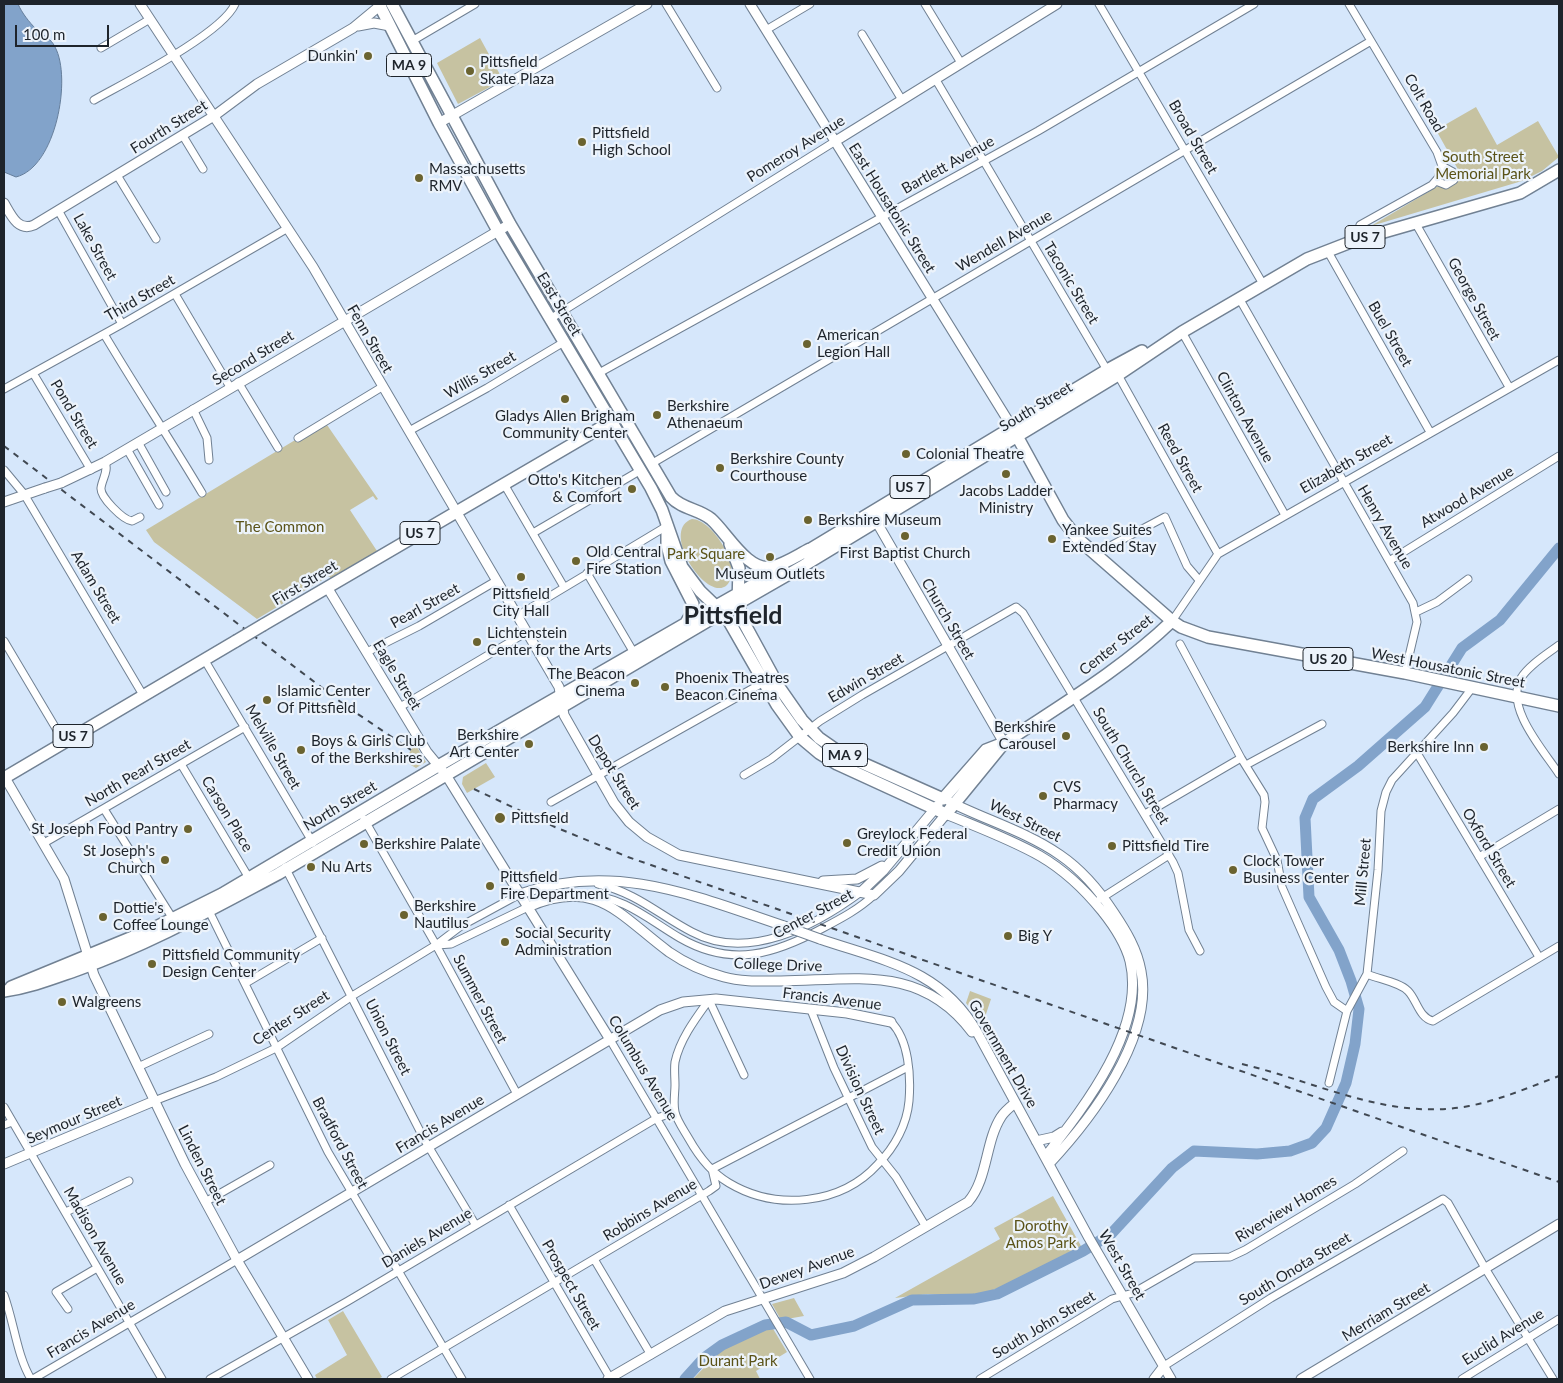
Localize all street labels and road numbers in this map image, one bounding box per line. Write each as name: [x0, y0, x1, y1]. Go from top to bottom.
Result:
road number: MA 9: [386, 54, 432, 76]
street label: Colt Road: [1400, 71, 1448, 135]
street label: Fourth Street: [127, 96, 211, 158]
street label: Broad Street: [1165, 97, 1221, 177]
street label: Pomeroy Avenue: [744, 112, 848, 186]
street label: Bartlett Avenue: [899, 132, 997, 198]
street label: East Housatonic Street: [845, 140, 939, 276]
street label: Wendell Avenue: [953, 206, 1055, 276]
street label: Lake Street: [69, 210, 121, 284]
road number: US 7: [1345, 226, 1385, 248]
street label: Taconic Street: [1039, 239, 1103, 327]
street label: George Street: [1444, 255, 1504, 343]
street label: East Street: [533, 269, 585, 339]
street label: Third Street: [102, 271, 178, 325]
street label: Buel Street: [1364, 298, 1416, 370]
street label: Fenn Street: [343, 302, 397, 376]
street label: Second Street: [209, 327, 297, 389]
street label: Willis Street: [441, 347, 519, 403]
street label: Clinton Avenue: [1213, 368, 1277, 466]
street label: Pond Street: [46, 376, 102, 452]
street label: South Street: [996, 378, 1076, 436]
street label: Reed Street: [1154, 420, 1206, 496]
street label: Elizabeth Street: [1297, 430, 1395, 498]
street label: Atwood Avenue: [1417, 462, 1517, 532]
road number: US 7: [890, 476, 930, 498]
street label: Henry Avenue: [1354, 482, 1416, 572]
road number: US 7: [400, 522, 440, 544]
street label: Adam Street: [67, 547, 125, 627]
street label: First Street: [269, 557, 341, 609]
street label: Church Street: [918, 575, 978, 663]
street label: Pearl Street: [387, 580, 463, 632]
street label: Center Street: [1076, 611, 1156, 679]
street label: Eagle Street: [369, 637, 425, 713]
street label: West Housatonic Street: [1369, 644, 1527, 692]
road number: US 20: [1303, 648, 1353, 671]
street label: Edwin Street: [825, 649, 907, 707]
street label: Melville Street: [241, 701, 305, 793]
street label: South Church Street: [1089, 704, 1173, 828]
road number: US 7: [53, 724, 93, 748]
street label: Depot Street: [584, 731, 644, 813]
street label: North Pearl Street: [82, 735, 194, 811]
road number: MA 9: [822, 744, 868, 766]
street label: Carson Place: [197, 773, 257, 855]
street label: North Street: [300, 777, 380, 835]
street label: West Street: [986, 796, 1064, 846]
street label: Oxford Street: [1458, 805, 1520, 891]
street label: Mill Street: [1351, 837, 1375, 907]
street label: Center Street: [770, 885, 856, 943]
street label: Summer Street: [449, 952, 511, 1046]
street label: College Drive: [733, 954, 823, 976]
street label: Francis Avenue: [781, 984, 883, 1014]
street label: Center Street: [249, 986, 333, 1050]
street label: Union Street: [361, 996, 415, 1078]
street label: Government Drive: [965, 997, 1041, 1111]
street label: Columbus Avenue: [605, 1012, 681, 1124]
street label: Division Street: [831, 1042, 889, 1138]
street label: Francis Avenue: [393, 1091, 487, 1157]
street label: Seymour Street: [24, 1092, 124, 1148]
street label: Bradford Street: [308, 1094, 372, 1192]
street label: Linden Street: [174, 1122, 230, 1208]
street label: Riverview Homes: [1232, 1172, 1340, 1246]
street label: Robbins Avenue: [600, 1175, 700, 1245]
street label: Madison Avenue: [60, 1184, 130, 1288]
street label: Daniels Avenue: [379, 1204, 475, 1272]
street label: West Street: [1095, 1227, 1149, 1303]
street label: South Onota Street: [1236, 1229, 1354, 1309]
street label: Prospect Street: [538, 1237, 604, 1333]
street label: Dewey Avenue: [757, 1242, 857, 1294]
street label: Merriam Street: [1339, 1279, 1433, 1345]
street label: South John Street: [989, 1287, 1099, 1363]
street label: Francis Avenue: [44, 1296, 138, 1362]
street label: Euclid Avenue: [1459, 1305, 1547, 1369]

